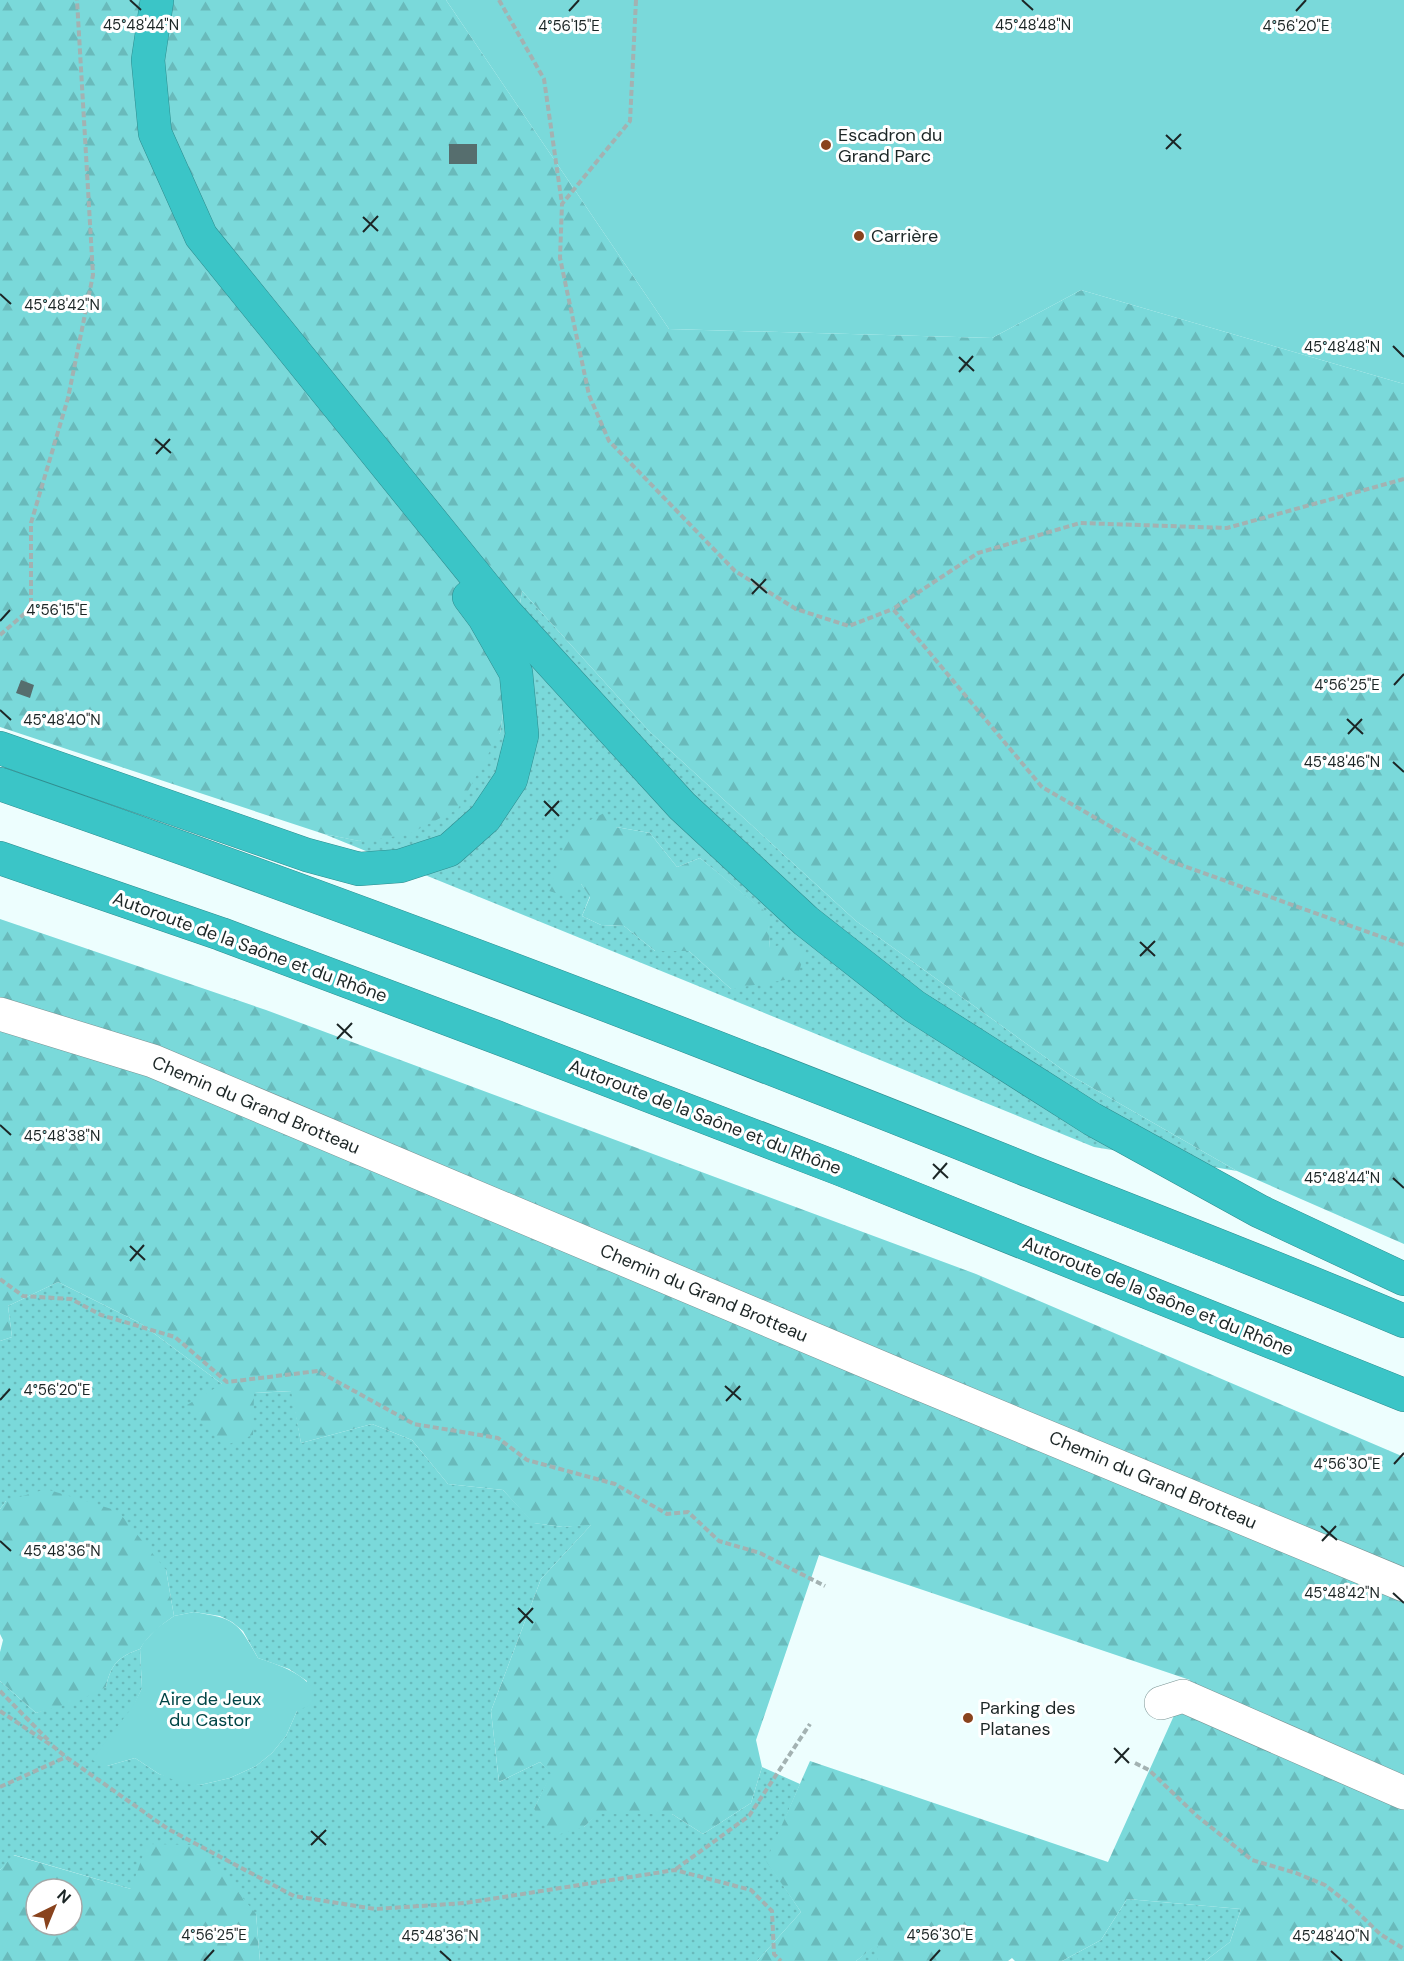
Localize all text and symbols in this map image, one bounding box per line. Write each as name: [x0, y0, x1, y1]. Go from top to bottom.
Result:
text: 45°48'44"N: [103, 15, 179, 35]
text: 45°48'48"N: [995, 15, 1071, 35]
text: 4°56'15"E: [538, 16, 600, 36]
text: 4°56'20"E: [1263, 16, 1329, 36]
place label: Escadron du Grand Parc: [838, 123, 942, 168]
marker: Escadron du Grand Parc: [819, 138, 833, 152]
place label: Carrière: [871, 224, 938, 248]
marker: Carrière: [852, 229, 866, 243]
text: 45°48'42"N: [24, 295, 100, 315]
text: 45°48'48"N: [1304, 337, 1380, 357]
text: 4°56'15"E: [26, 600, 88, 620]
text: 4°56'25"E: [1314, 675, 1380, 695]
text: 45°48'40"N: [23, 710, 101, 730]
text: 45°48'46"N: [1304, 752, 1380, 772]
street label: Autoroute de la Saône et du Rhône: [110, 886, 390, 1008]
street label: Chemin du Grand Brotteau: [148, 1050, 364, 1160]
street label: Autoroute de la Saône et du Rhône: [565, 1054, 845, 1180]
text: 45°48'38"N: [24, 1126, 100, 1146]
text: 45°48'44"N: [1304, 1168, 1380, 1188]
street label: Autoroute de la Saône et du Rhône: [1019, 1231, 1297, 1361]
street label: Chemin du Grand Brotteau: [596, 1238, 812, 1348]
text: 4°56'20"E: [24, 1380, 90, 1400]
street label: Chemin du Grand Brotteau: [1045, 1425, 1261, 1535]
text: 4°56'30"E: [1313, 1454, 1381, 1474]
text: 45°48'36"N: [23, 1541, 101, 1561]
text: 45°48'42"N: [1304, 1583, 1380, 1603]
park label: Aire de Jeux du Castor: [159, 1687, 261, 1732]
place label: Parking des Platanes: [980, 1696, 1076, 1741]
marker: Parking des Platanes: [961, 1711, 975, 1725]
north arrow: [24, 1877, 84, 1937]
text: N: [52, 1885, 75, 1908]
text: 4°56'25"E: [181, 1925, 247, 1945]
text: 4°56'30"E: [906, 1925, 974, 1945]
text: 45°48'36"N: [401, 1926, 479, 1946]
text: 45°48'40"N: [1292, 1926, 1370, 1946]

